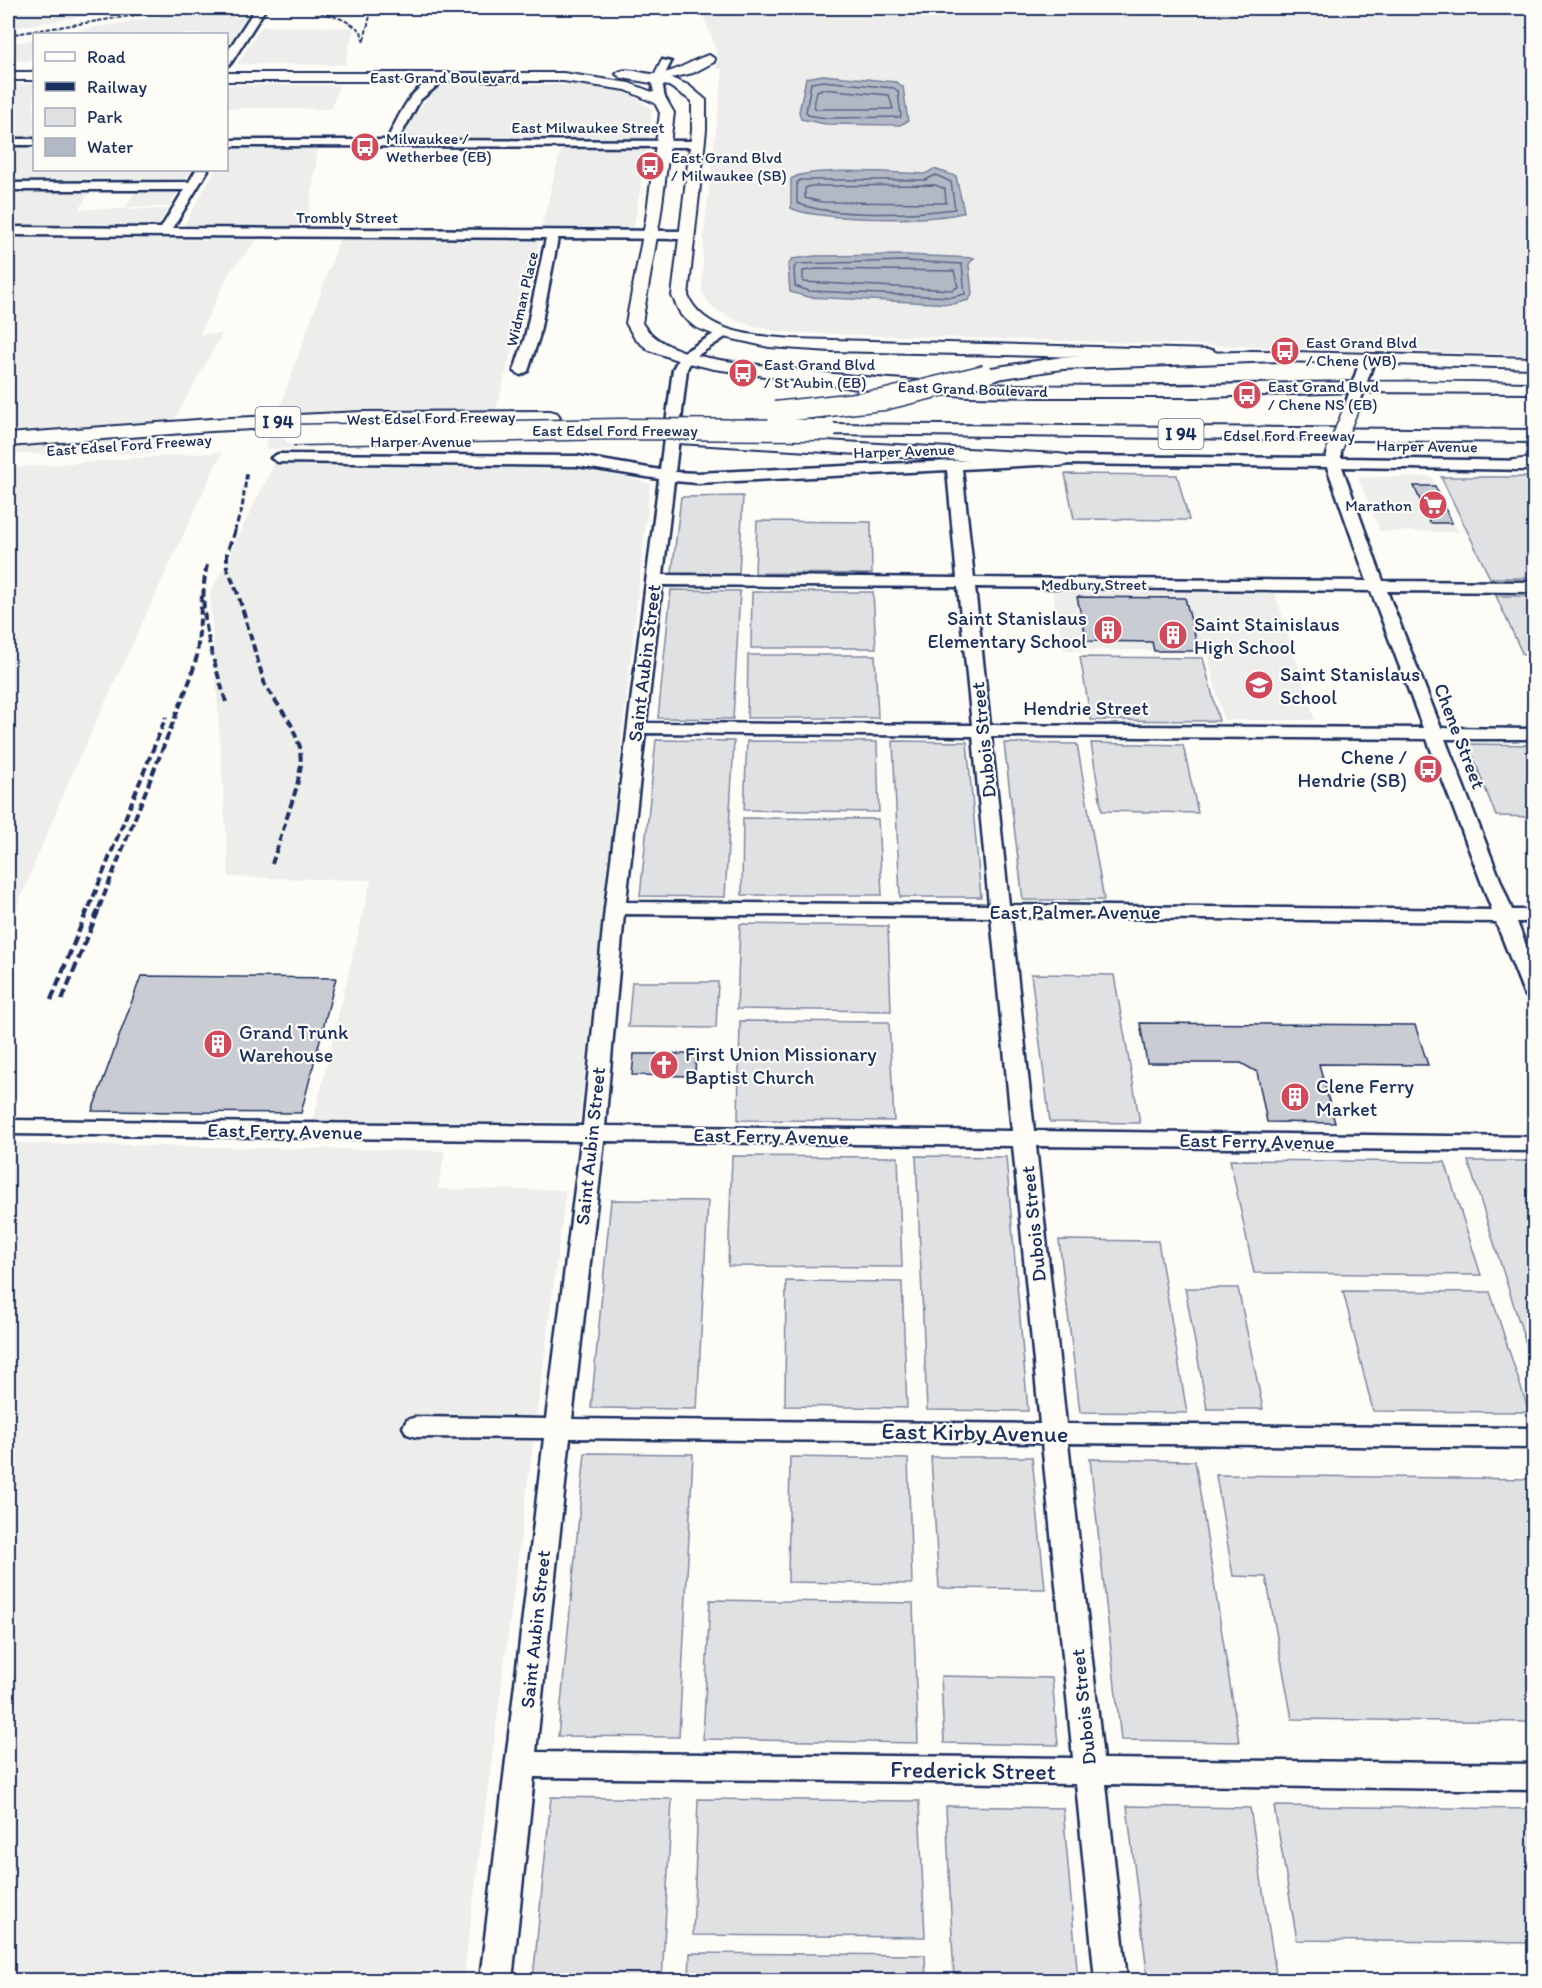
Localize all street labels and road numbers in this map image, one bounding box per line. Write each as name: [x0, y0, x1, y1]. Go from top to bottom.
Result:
street label: East Grand Boulevard: [370, 68, 520, 87]
street label: East Milwaukee Street: [512, 118, 664, 137]
street label: Trombly Street: [296, 208, 398, 227]
street label: Widman Place: [502, 250, 542, 348]
street label: East Grand Boulevard: [898, 377, 1049, 401]
road number: I 94: [256, 407, 300, 437]
street label: West Edsel Ford Freeway: [346, 407, 516, 429]
road number: I 94: [1158, 419, 1204, 449]
street label: East Edsel Ford Freeway: [532, 421, 698, 440]
street label: Edsel Ford Freeway: [1223, 426, 1355, 445]
street label: East Edsel Ford Freeway: [46, 430, 213, 460]
street label: Harper Avenue: [370, 432, 472, 451]
street label: Harper Avenue: [1376, 436, 1478, 456]
street label: Harper Avenue: [853, 440, 955, 462]
street label: Medbury Street: [1041, 575, 1147, 594]
street label: Saint Aubin Street: [622, 583, 666, 743]
street label: Dubois Street: [965, 680, 1001, 799]
street label: Chene Street: [1429, 680, 1491, 793]
street label: Hendrie Street: [1023, 696, 1149, 720]
street label: East Palmer Avenue: [989, 900, 1161, 924]
street label: Saint Aubin Street: [570, 1066, 610, 1226]
street label: East Ferry Avenue: [207, 1118, 363, 1144]
street label: East Ferry Avenue: [693, 1123, 849, 1149]
street label: East Ferry Avenue: [1179, 1128, 1335, 1154]
street label: Dubois Street: [1015, 1164, 1051, 1283]
street label: East Kirby Avenue: [881, 1416, 1069, 1448]
street label: Saint Aubin Street: [515, 1549, 555, 1709]
street label: Dubois Street: [1065, 1647, 1101, 1766]
street label: Frederick Street: [890, 1754, 1056, 1786]

